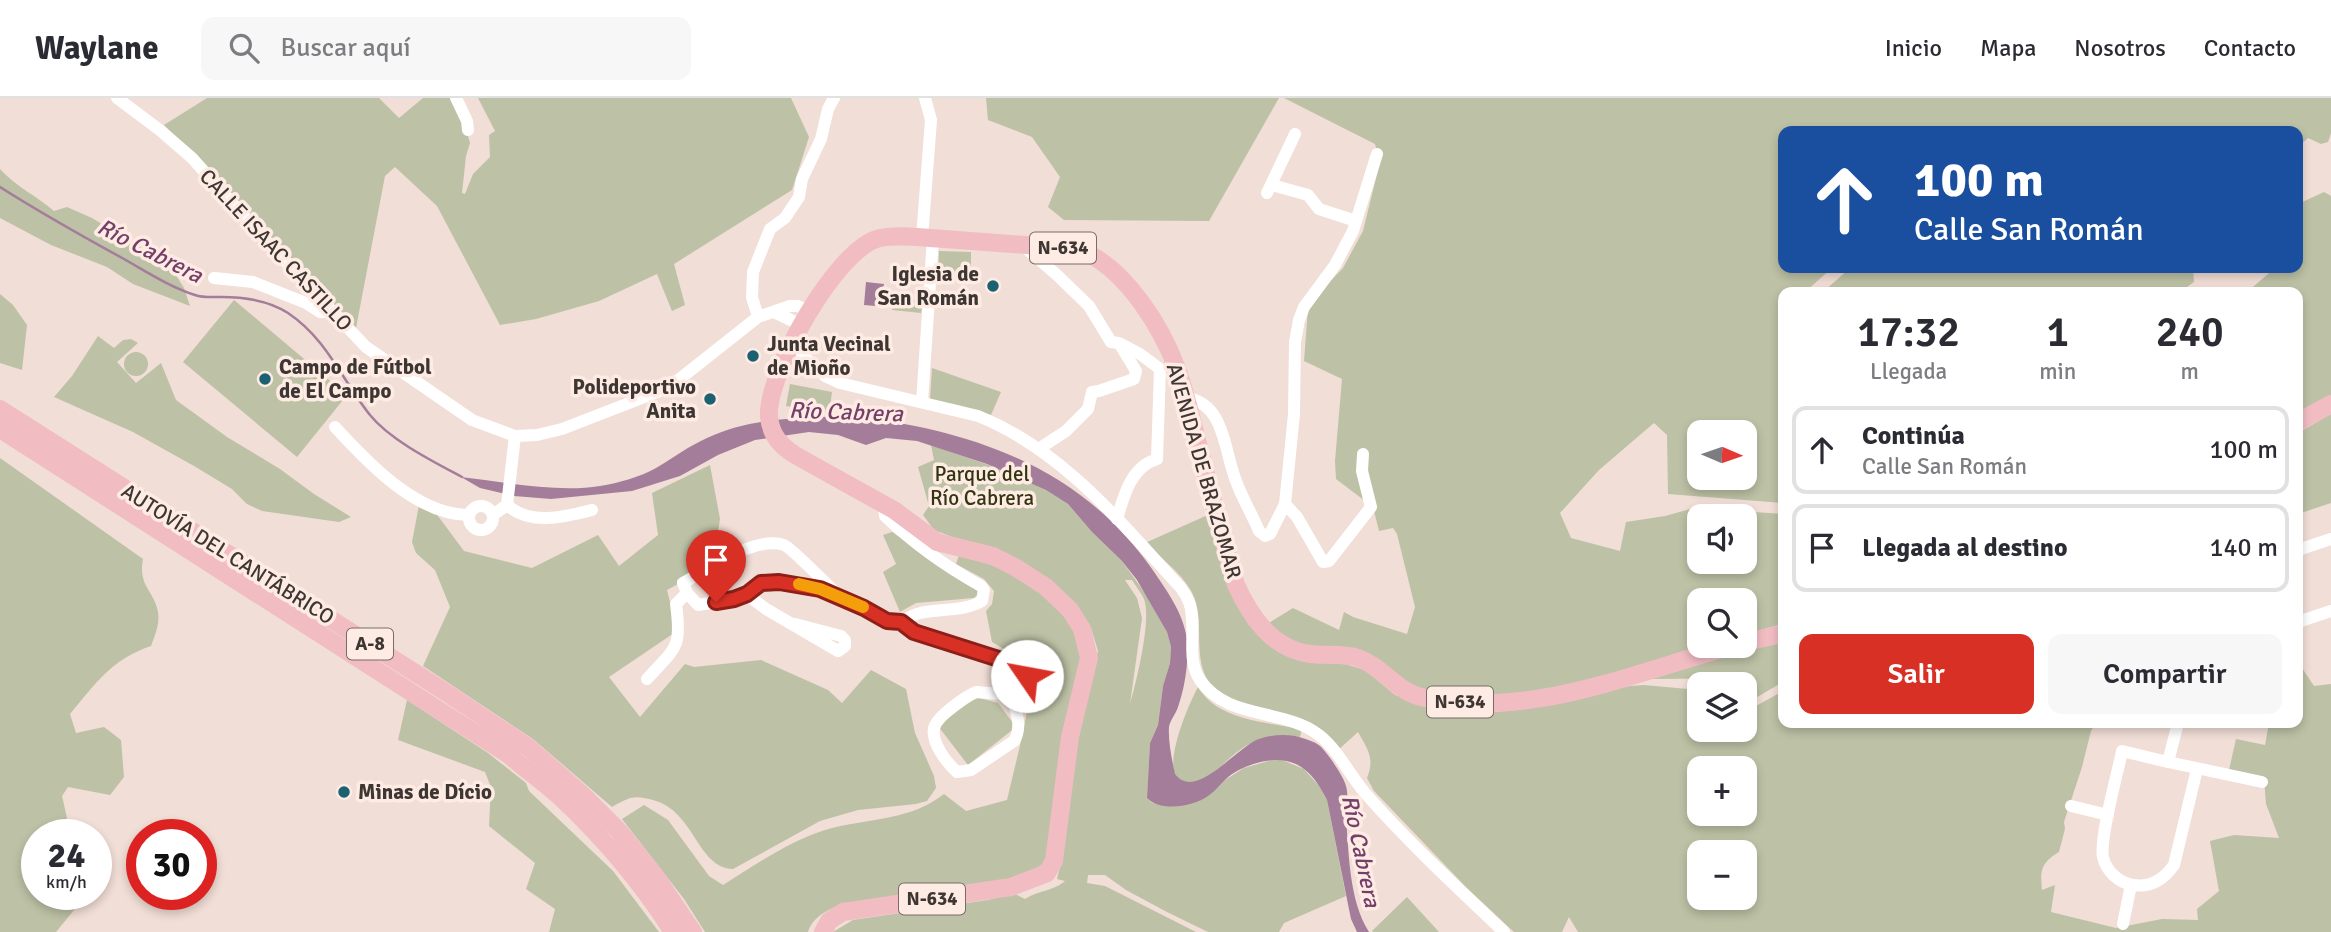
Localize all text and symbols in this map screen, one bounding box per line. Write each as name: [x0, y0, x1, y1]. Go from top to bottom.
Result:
search box: [201, 17, 691, 80]
text: Waylane: [35, 28, 159, 69]
icon: search: [225, 29, 263, 67]
text: Buscar aquí: [281, 32, 411, 64]
text: Inicio: [1885, 33, 1942, 63]
text: Mapa: [1980, 33, 2036, 63]
text: Nosotros: [2074, 33, 2166, 63]
text: Contacto: [2204, 33, 2296, 63]
text: 100 m: [1914, 150, 2044, 210]
icon: ahead: [1799, 154, 1890, 245]
street label: CALLE ISAAC CASTILLO: [194, 164, 358, 336]
text: Calle San Román: [1914, 210, 2144, 249]
water label: Río Cabrera: [93, 212, 209, 290]
road number: N-634: [1030, 232, 1096, 264]
place label: Iglesia de San Román: [878, 261, 979, 311]
marker: Iglesia de San Román: [985, 278, 1001, 294]
text: 17:32: [1857, 307, 1960, 358]
text: 1: [2046, 307, 2069, 358]
text: 240: [2156, 307, 2224, 358]
place label: Junta Vecinal de Mioño: [767, 331, 891, 381]
marker: Junta Vecinal de Mioño: [745, 348, 761, 364]
place label: Campo de Fútbol de El Campo: [279, 354, 432, 404]
text: Llegada: [1870, 357, 1947, 386]
text: min: [2039, 357, 2076, 386]
text: m: [2180, 357, 2199, 386]
street label: AVENIDA DE BRAZOMAR: [1161, 360, 1247, 582]
marker: Campo de Fútbol de El Campo: [257, 371, 273, 387]
place label: Polideportivo Anita: [573, 374, 696, 424]
marker: Polideportivo Anita: [702, 391, 718, 407]
water label: Río Cabrera: [788, 396, 905, 429]
north arrow: [1687, 420, 1757, 490]
map controls: [1687, 420, 1757, 910]
text: Continúa: [1862, 420, 1965, 452]
icon: ahead: [1803, 431, 1841, 469]
text: 100 m: [2209, 434, 2278, 466]
text: Calle San Román: [1862, 452, 2027, 481]
park label: Parque del Río Cabrera: [930, 461, 1034, 511]
street label: AUTOVÍA DEL CANTÁBRICO: [117, 478, 339, 630]
button: sound: [1687, 504, 1757, 574]
icon: arrive: [1803, 529, 1841, 567]
pin: [686, 530, 746, 602]
text: Llegada al destino: [1862, 532, 2068, 564]
text: 140 m: [2209, 532, 2278, 564]
icon: arrive: [697, 541, 735, 579]
button: search: [1687, 588, 1757, 658]
road number: A-8: [347, 628, 393, 660]
button: Salir: [1799, 634, 2034, 714]
button: Compartir: [2048, 634, 2282, 714]
position arrow: [990, 639, 1064, 713]
button: layers: [1687, 672, 1757, 742]
road number: N-634: [1427, 687, 1493, 718]
button: +: [1687, 756, 1757, 826]
place label: Minas de Dício: [358, 779, 492, 805]
marker: Minas de Dício: [336, 784, 352, 800]
water label: Río Cabrera: [1335, 792, 1387, 911]
speed limit sign: 30: [126, 819, 217, 910]
text: 24: [48, 834, 85, 877]
button: −: [1687, 840, 1757, 910]
text: km/h: [46, 871, 87, 893]
road number: N-634: [899, 884, 965, 914]

